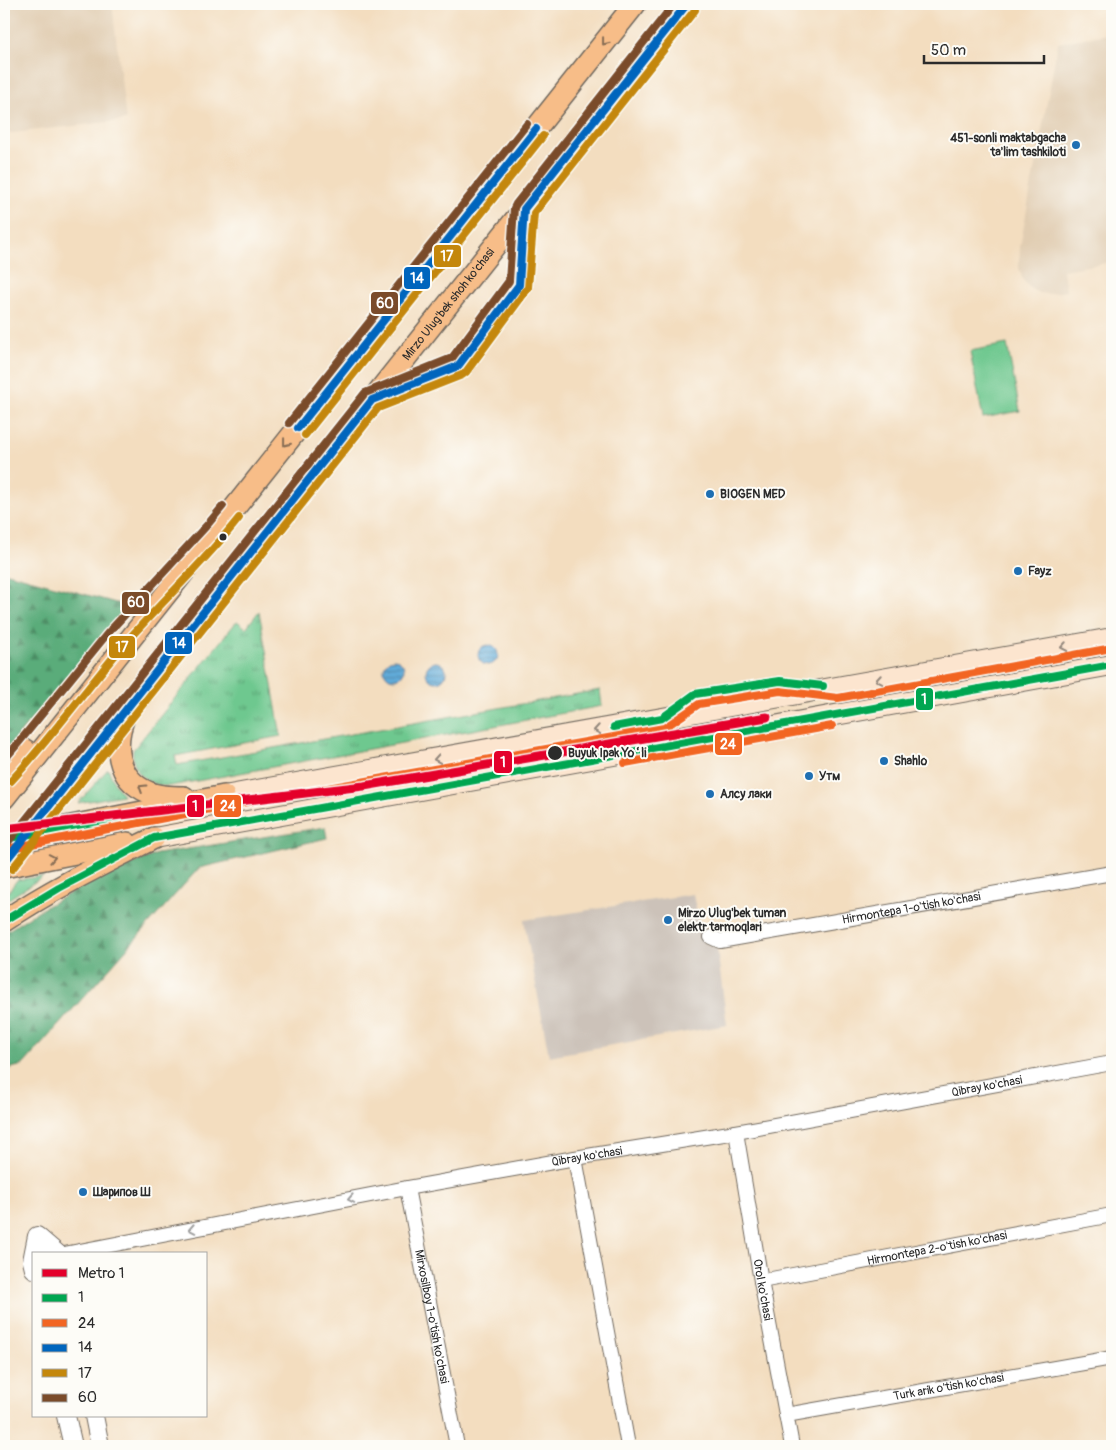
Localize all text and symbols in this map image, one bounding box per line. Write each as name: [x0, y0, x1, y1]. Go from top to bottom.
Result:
scale bar: [924, 32, 1044, 64]
one-way arrow: [602, 36, 610, 45]
text: 50 m: [931, 41, 966, 60]
place label: 451-sonli maktabgacha ta'lim tashkiloti: [949, 131, 1066, 160]
marker: 451-sonli maktabgacha ta'lim tashkiloti: [1070, 139, 1082, 151]
line badge: 17: [433, 244, 462, 268]
street label: Mirzo Ulug'bek shoh ko'chasi: [399, 245, 498, 364]
text: 17: [441, 248, 454, 265]
line badge: 14: [403, 266, 431, 290]
text: 14: [410, 270, 425, 287]
line badge: 60: [370, 291, 399, 315]
text: 60: [376, 295, 394, 312]
one-way arrow: [283, 437, 292, 447]
place label: BIOGEN MED: [720, 487, 786, 502]
marker: BIOGEN MED: [704, 488, 716, 500]
unlabelled marker: [218, 532, 228, 542]
place label: Fayz: [1028, 564, 1052, 579]
marker: Fayz: [1012, 565, 1024, 577]
line badge: 60: [121, 591, 150, 615]
text: 60: [127, 594, 145, 611]
line badge: 14: [164, 631, 193, 655]
line badge: 17: [108, 635, 136, 659]
text: 14: [172, 635, 187, 652]
text: 17: [116, 639, 129, 656]
one-way arrow: [1060, 641, 1069, 651]
one-way arrow: [875, 674, 884, 684]
line badge: 1: [915, 687, 934, 711]
text: 1: [921, 691, 927, 708]
one-way arrow: [592, 725, 601, 735]
line badge: 24: [714, 732, 743, 756]
text: 24: [720, 736, 737, 753]
marker: Buyuk Ipak Yoʻli: [546, 744, 564, 762]
place label: Buyuk Ipak Yoʻli: [568, 746, 646, 761]
line badge: 1: [493, 750, 513, 774]
one-way arrow: [432, 753, 441, 763]
text: 1: [500, 754, 506, 771]
place label: Shahlo: [894, 754, 928, 769]
marker: Shahlo: [878, 755, 890, 767]
place label: Утм: [819, 769, 840, 784]
marker: Утм: [803, 770, 815, 782]
one-way arrow: [138, 785, 148, 794]
place label: Алсу лаки: [720, 787, 772, 802]
marker: Алсу лаки: [704, 788, 716, 800]
line badge: 1: [186, 794, 205, 818]
line badge: 24: [213, 794, 242, 818]
text: 1: [192, 798, 198, 815]
text: 24: [220, 798, 237, 815]
one-way arrow: [47, 853, 56, 863]
street label: Hirmontepa 1-o'tish ko'chasi: [841, 889, 982, 928]
place label: Mirzo Ulug'bek tuman elektr tarmoqlari: [677, 906, 786, 935]
marker: Mirzo Ulug'bek tuman elektr tarmoqlari: [662, 914, 674, 926]
street label: Qibray ko'chasi: [950, 1073, 1023, 1100]
street label: Qibray ko'chasi: [550, 1143, 624, 1170]
place label: Шарипов Ш: [92, 1185, 150, 1200]
marker: Шарипов Ш: [77, 1186, 89, 1198]
one-way arrow: [347, 1193, 356, 1203]
one-way arrow: [187, 1224, 196, 1234]
street label: Hirmontepa 2-o'tish ko'chasi: [866, 1228, 1008, 1269]
street label: Mirxosilboy 1-o'tish ko'chasi: [411, 1249, 452, 1385]
legend: [32, 1252, 208, 1418]
street label: Orol ko'chasi: [749, 1258, 775, 1322]
text: Metro 1: [78, 1264, 124, 1283]
text: 1: [78, 1288, 84, 1307]
text: 24: [78, 1314, 95, 1333]
text: 14: [78, 1338, 93, 1357]
text: 17: [78, 1364, 92, 1383]
street label: Turk arik o'tish ko'chasi: [892, 1370, 1005, 1404]
text: 60: [78, 1388, 97, 1407]

